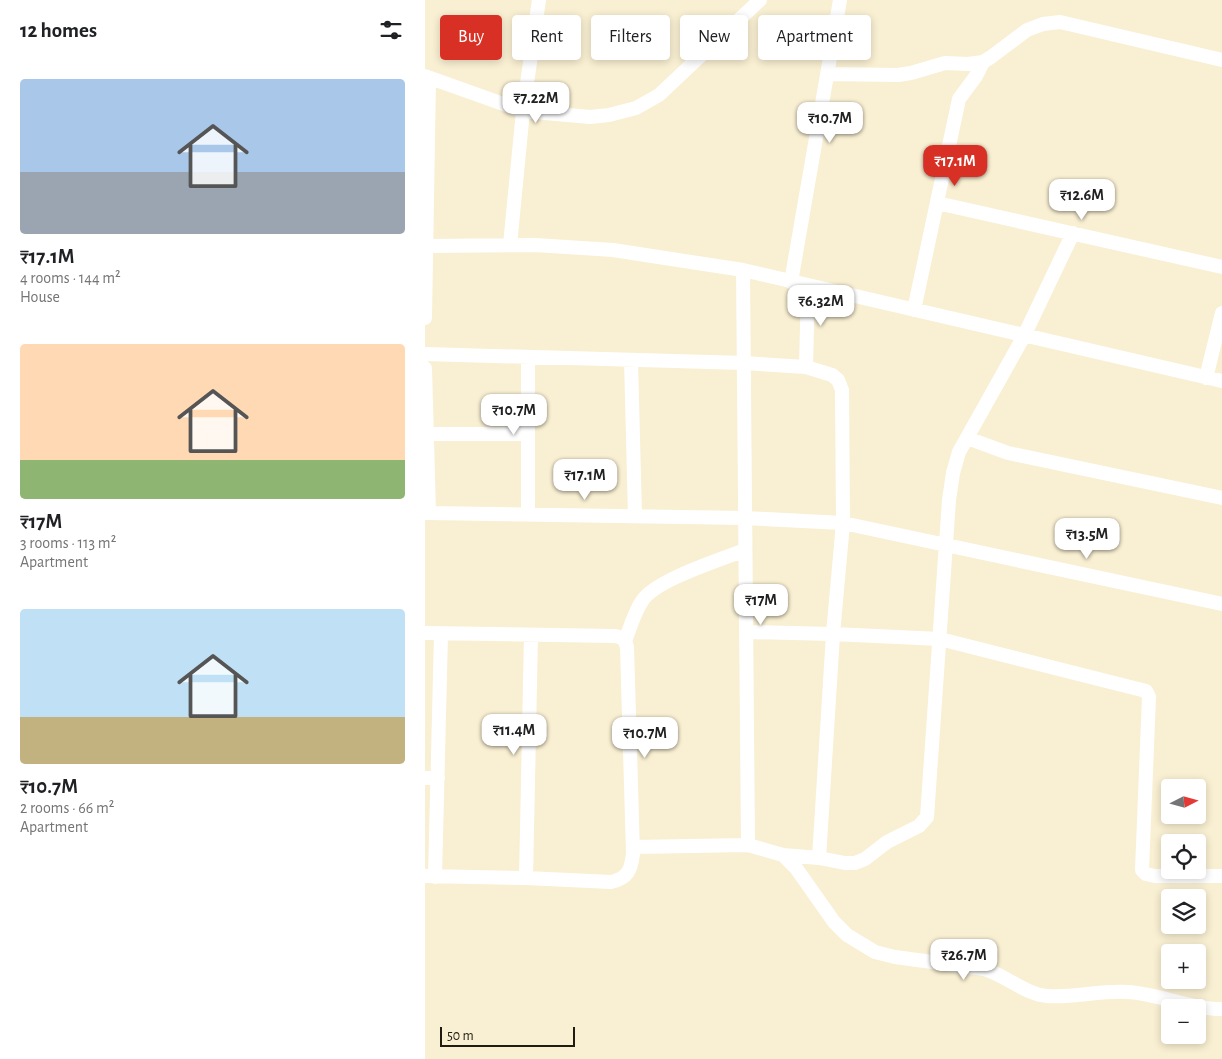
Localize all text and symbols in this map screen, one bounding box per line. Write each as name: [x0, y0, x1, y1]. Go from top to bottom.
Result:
chip: Buy: [440, 15, 502, 60]
chip: Rent: [512, 15, 581, 60]
chip: Filters: [591, 15, 670, 60]
chip: New: [680, 15, 748, 60]
chip: Apartment: [758, 15, 871, 60]
icon: filters: [377, 16, 405, 44]
text: 12 homes: [20, 20, 97, 41]
pin: ₹7.22M: [495, 82, 577, 124]
text: ₹7.22M: [513, 90, 559, 106]
pin: ₹10.7M: [789, 102, 871, 144]
text: ₹10.7M: [808, 110, 852, 126]
icon: home: [168, 111, 258, 201]
pin: ₹17.1M: [914, 144, 996, 187]
text: ₹17.1M: [934, 153, 976, 169]
pin: ₹12.6M: [1041, 178, 1123, 221]
text: ₹12.6M: [1060, 187, 1104, 203]
text: ₹17.1M: [20, 246, 75, 267]
text: 4 rooms · 144 m²: [20, 270, 121, 286]
pin: ₹6.32M: [780, 284, 862, 327]
text: House: [20, 289, 60, 305]
text: ₹6.32M: [798, 293, 844, 309]
icon: home: [168, 376, 258, 466]
pin: ₹10.7M: [473, 394, 555, 436]
text: ₹10.7M: [492, 402, 536, 418]
pin: ₹17.1M: [544, 458, 626, 501]
text: ₹17.1M: [564, 467, 606, 483]
text: ₹17M: [20, 511, 62, 532]
pin: ₹13.5M: [1046, 518, 1128, 560]
text: ₹13.5M: [1066, 526, 1108, 542]
text: 3 rooms · 113 m²: [20, 535, 116, 551]
text: Apartment: [20, 554, 88, 570]
pin: ₹17M: [731, 584, 791, 626]
text: ₹17M: [745, 592, 777, 608]
icon: home: [168, 641, 258, 731]
pin: ₹11.4M: [473, 714, 555, 756]
pin: ₹10.7M: [604, 716, 686, 759]
text: ₹11.4M: [493, 722, 535, 738]
text: ₹10.7M: [623, 725, 667, 741]
text: ₹10.7M: [20, 776, 78, 797]
north arrow: [1161, 779, 1206, 824]
map controls: [1161, 779, 1206, 1044]
text: 2 rooms · 66 m²: [20, 800, 114, 816]
text: Apartment: [20, 819, 88, 835]
button: locate: [1161, 834, 1206, 879]
button: layers: [1161, 889, 1206, 934]
pin: ₹26.7M: [923, 938, 1005, 981]
button: +: [1161, 944, 1206, 989]
text: ₹26.7M: [941, 947, 987, 963]
button: −: [1161, 999, 1206, 1044]
scale bar: [440, 1024, 575, 1047]
text: 50 m: [447, 1029, 474, 1043]

